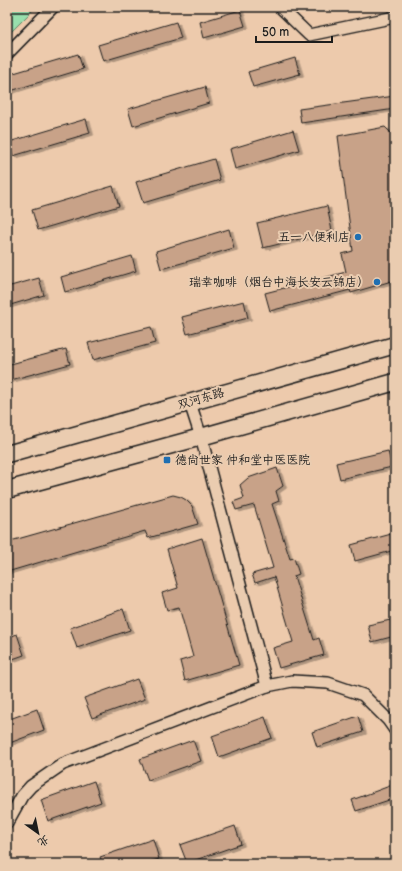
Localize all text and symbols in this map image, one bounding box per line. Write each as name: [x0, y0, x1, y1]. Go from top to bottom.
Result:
scale bar: [256, 18, 332, 44]
text: 50 m: [262, 25, 289, 40]
place label: 五一八便利店: [278, 230, 350, 245]
marker: 五一八便利店: [353, 232, 363, 242]
place label: 瑞幸咖啡（烟台中海长安云锦店）: [189, 275, 369, 290]
marker: 瑞幸咖啡（烟台中海长安云锦店）: [372, 277, 382, 287]
street label: 双河东路: [176, 385, 226, 413]
place label: 德尚世家 仲和堂中医医院: [175, 453, 310, 468]
marker: 德尚世家 仲和堂中医医院: [162, 455, 172, 465]
north arrow: [18, 813, 58, 853]
text: 北: [35, 833, 51, 849]

